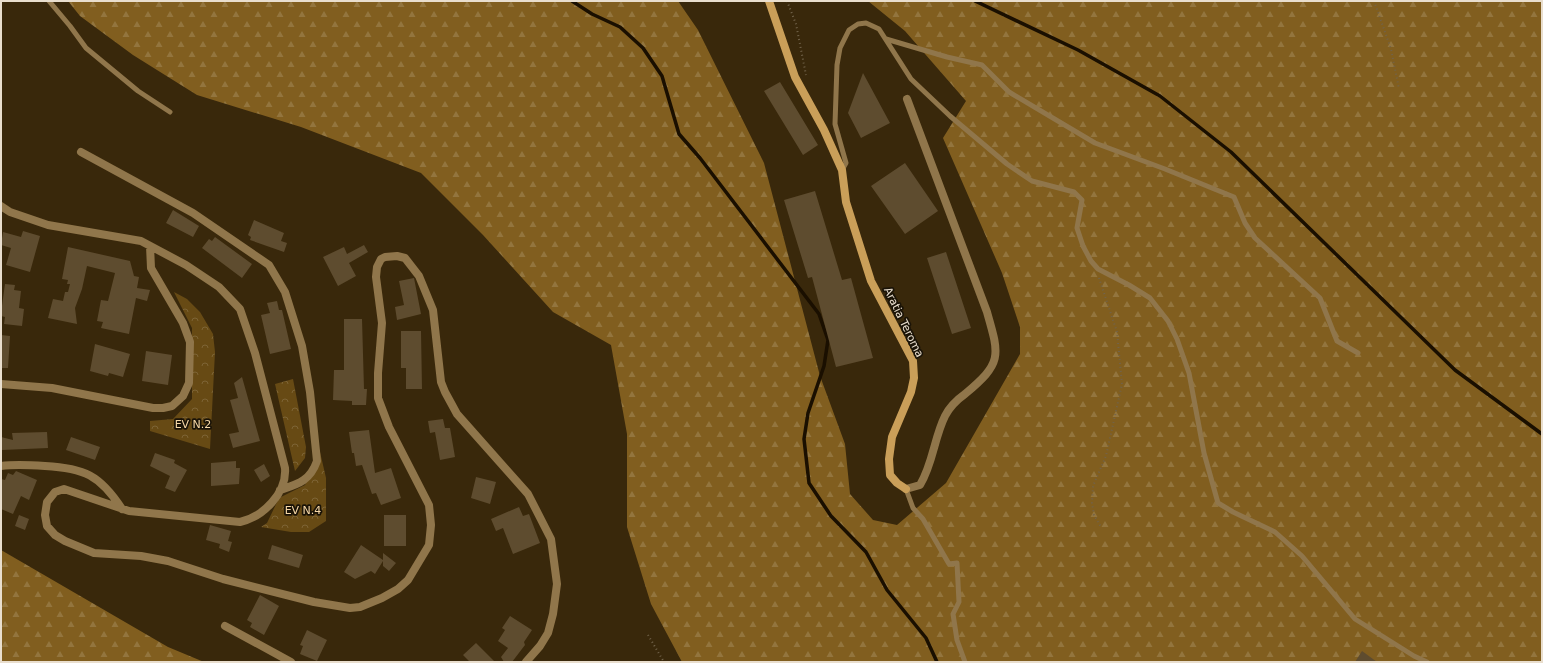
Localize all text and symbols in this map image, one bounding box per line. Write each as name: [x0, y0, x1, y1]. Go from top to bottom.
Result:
street label: Aratia Teroma: [881, 285, 926, 359]
park label: EV N.2: [175, 418, 211, 431]
park label: EV N.4: [285, 504, 321, 517]

